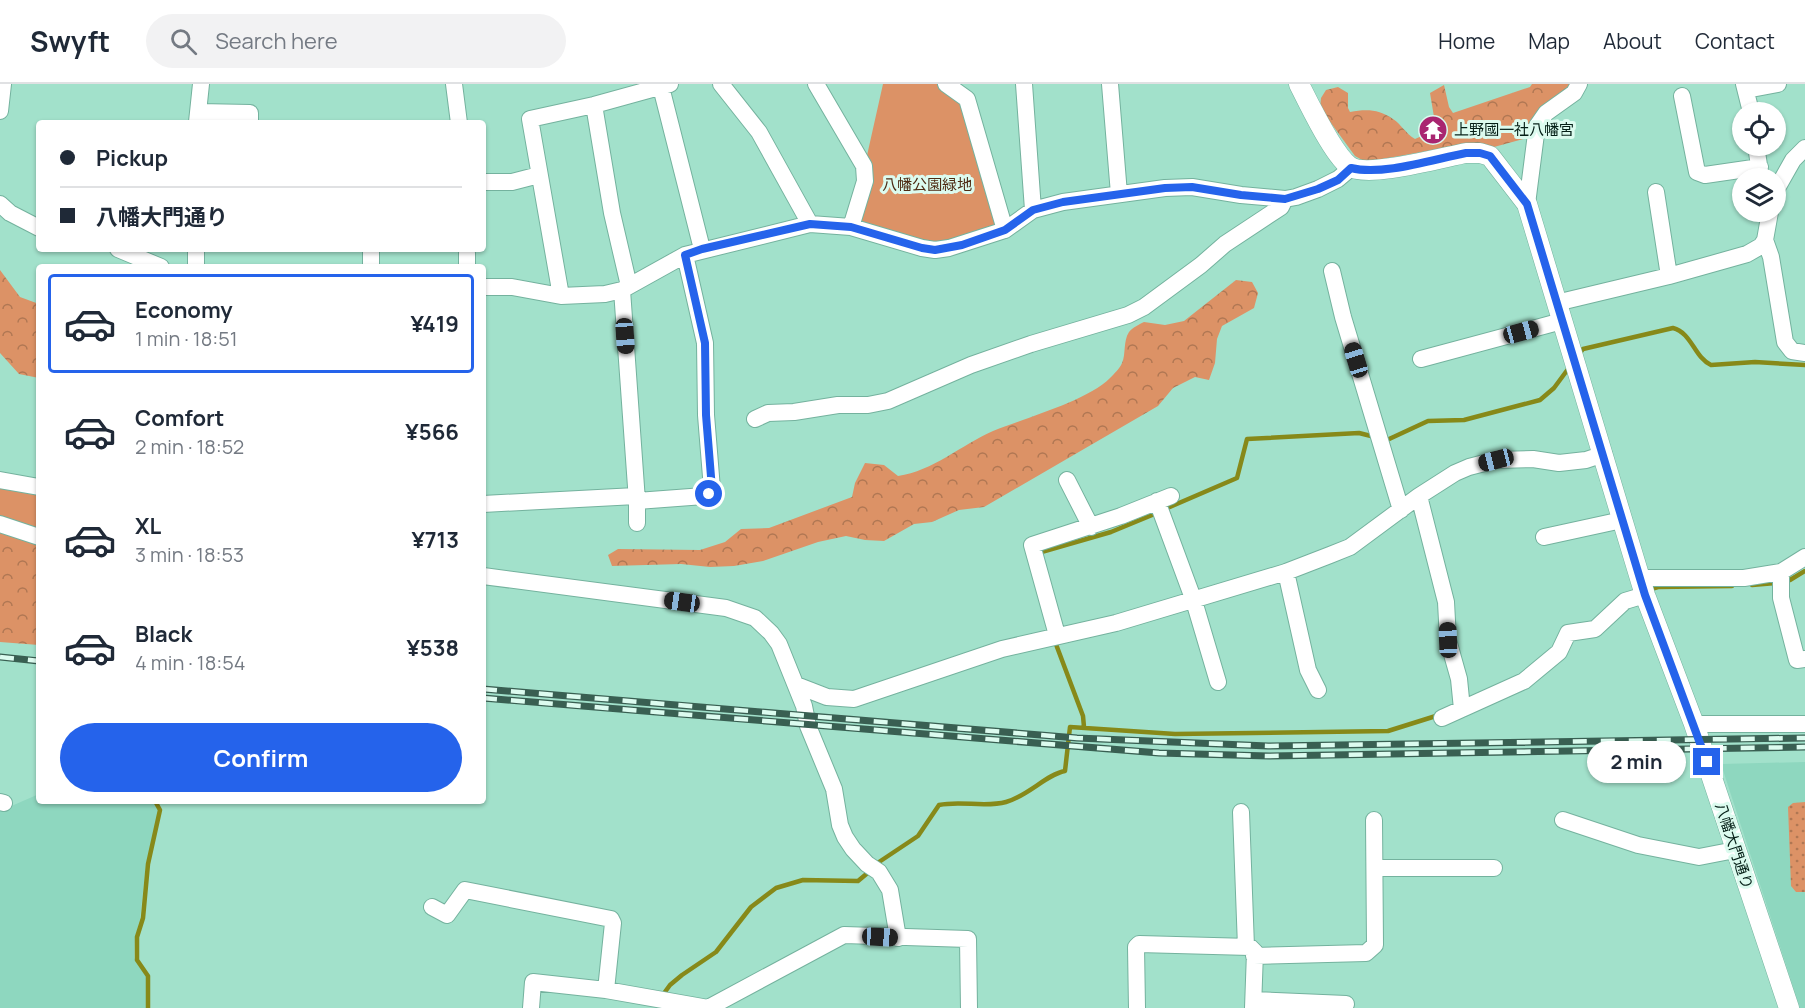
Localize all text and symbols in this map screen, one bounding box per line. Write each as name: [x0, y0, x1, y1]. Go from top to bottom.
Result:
search box: [146, 14, 566, 68]
text: Swyft: [30, 22, 110, 60]
icon: search: [167, 25, 200, 58]
text: Search here: [215, 26, 338, 56]
text: Home: [1438, 27, 1495, 55]
text: Map: [1528, 27, 1570, 55]
text: About: [1603, 27, 1662, 55]
text: Contact: [1695, 27, 1775, 55]
map controls: [1732, 102, 1786, 222]
button: locate: [1732, 102, 1786, 156]
temple icon: 上野國一社八幡宮: [1417, 114, 1449, 146]
place label: 上野國一社八幡宮: [1454, 119, 1574, 140]
text: Pickup: [96, 143, 168, 173]
button: layers: [1732, 168, 1786, 222]
park label: 八幡公園緑地: [882, 174, 972, 195]
text: 八幡大門通り: [96, 202, 228, 232]
text: Economy: [135, 295, 233, 325]
icon: car: [63, 297, 117, 351]
text: ¥419: [410, 309, 459, 339]
car: [615, 317, 635, 355]
car: [1501, 319, 1541, 345]
text: 1 min · 18:51: [135, 325, 238, 352]
car: [1342, 340, 1370, 380]
text: Comfort: [135, 403, 224, 433]
icon: car: [63, 405, 117, 459]
text: ¥566: [405, 417, 459, 447]
text: 2 min · 18:52: [135, 433, 244, 460]
car: [1476, 447, 1516, 473]
route start: [695, 480, 722, 507]
text: XL: [135, 511, 161, 541]
icon: car: [63, 513, 117, 567]
text: ¥713: [411, 525, 459, 555]
text: 3 min · 18:53: [135, 541, 244, 568]
car: [663, 591, 701, 613]
text: Black: [135, 619, 192, 649]
icon: car: [63, 621, 117, 675]
car: [1438, 622, 1458, 658]
text: ¥538: [406, 633, 459, 663]
text: 4 min · 18:54: [135, 649, 246, 676]
button: Confirm: [60, 723, 462, 792]
callout: 2 min: [1587, 741, 1686, 783]
text: 2 min: [1610, 748, 1663, 775]
route end: [1693, 748, 1720, 775]
street label: 八幡大門通り: [1711, 800, 1758, 892]
car: [862, 927, 898, 947]

